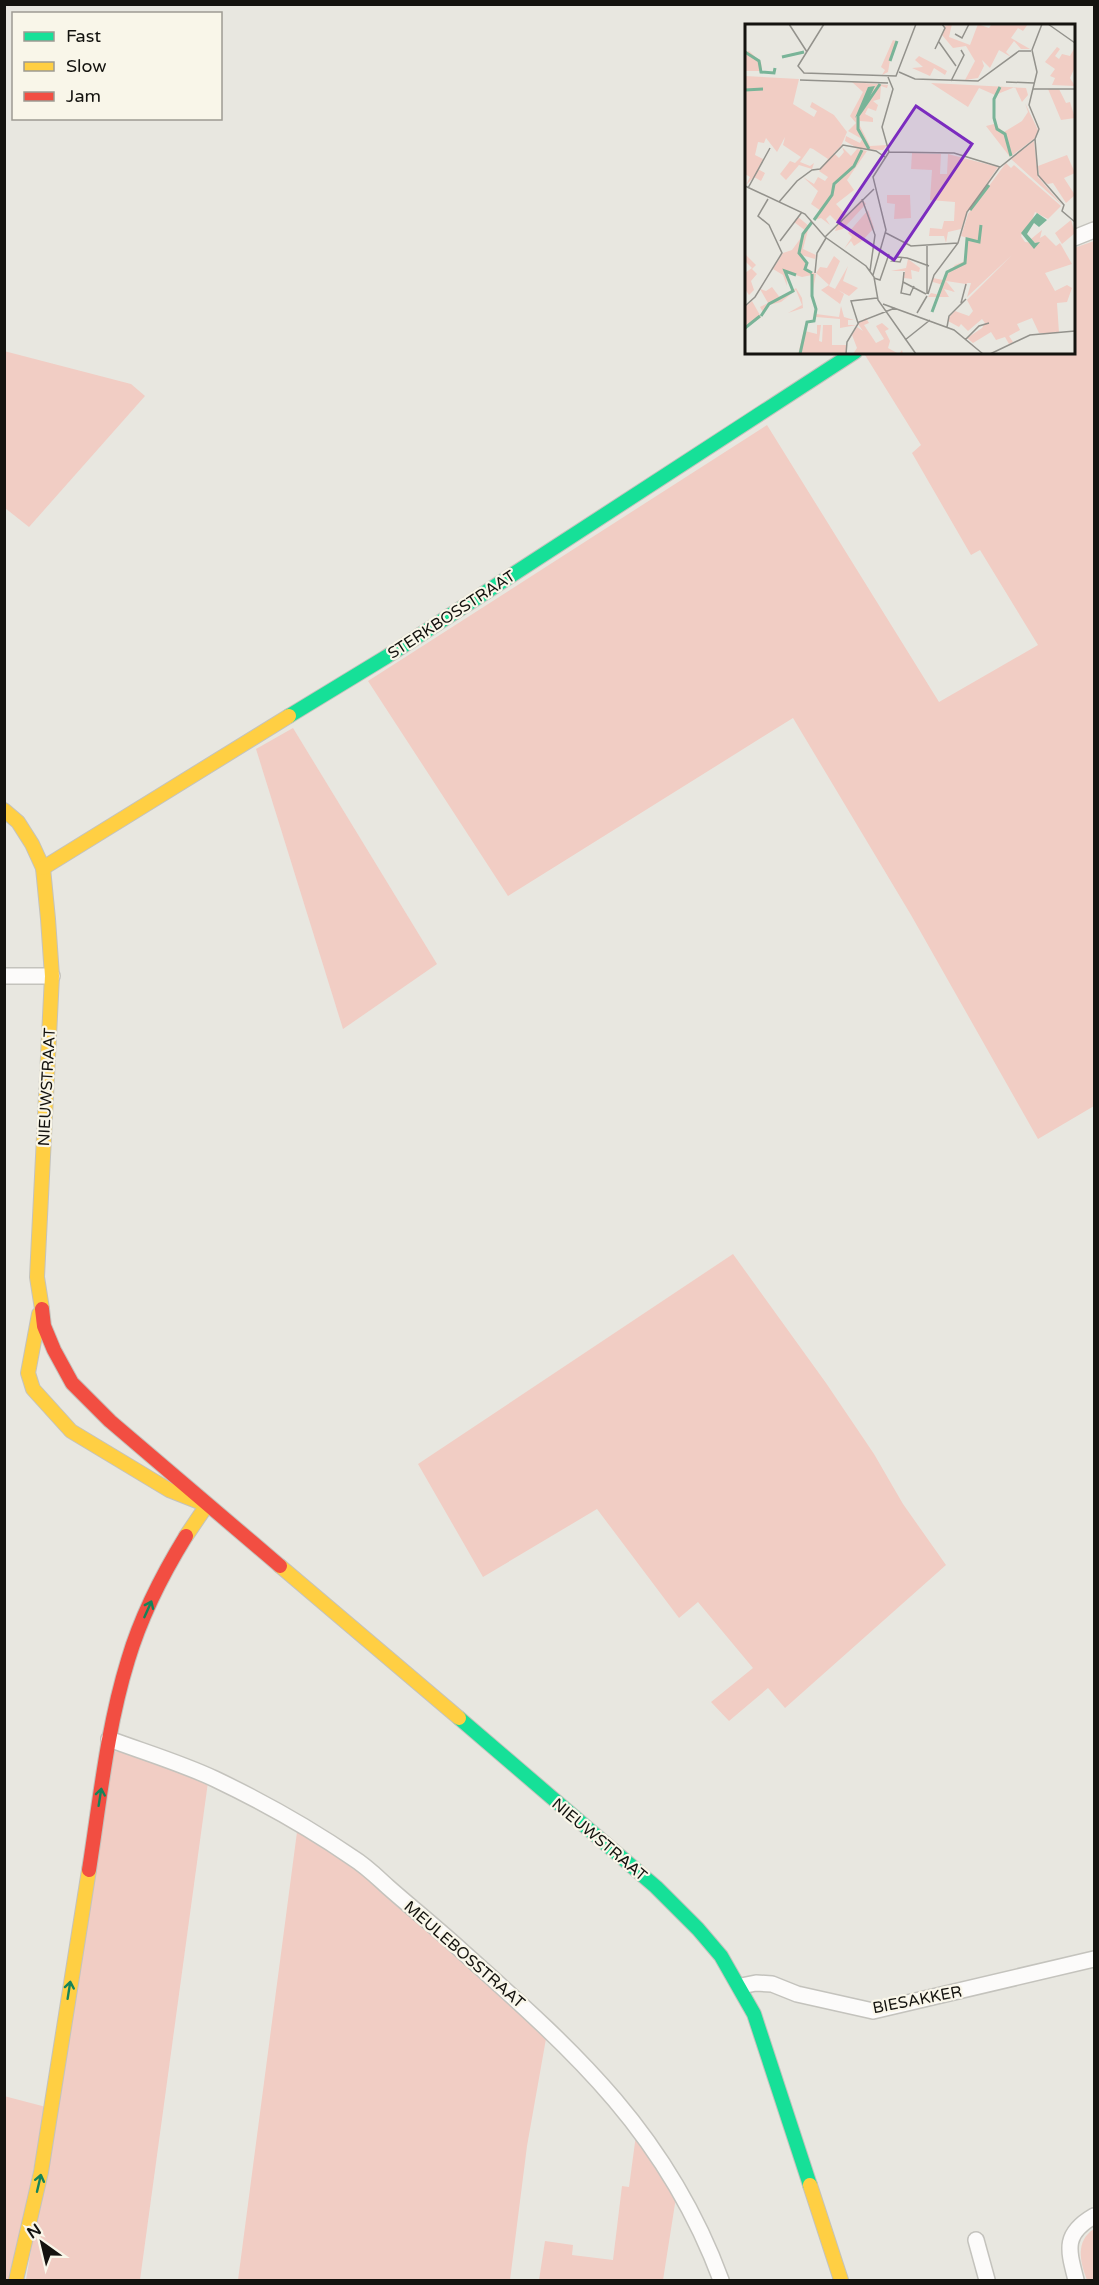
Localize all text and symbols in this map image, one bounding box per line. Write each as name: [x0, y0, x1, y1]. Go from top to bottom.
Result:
legend: [12, 12, 222, 120]
inset map: [745, 24, 1075, 354]
text: Fast: [66, 25, 101, 47]
text: Slow: [66, 55, 107, 77]
text: Jam: [66, 85, 101, 107]
street label: STERKBOSSTRAAT: [384, 566, 519, 664]
street label: NIEUWSTRAAT: [34, 1027, 60, 1147]
one-way arrow: [143, 1601, 155, 1619]
one-way arrow: [94, 1788, 105, 1808]
street label: NIEUWSTRAAT: [547, 1794, 651, 1886]
street label: MEULEBOSSTRAAT: [400, 1897, 529, 2013]
one-way arrow: [64, 1981, 75, 2000]
street label: BIESAKKER: [871, 1982, 964, 2018]
one-way arrow: [33, 2173, 45, 2192]
north arrow: [12, 2213, 72, 2273]
text: N: [23, 2220, 45, 2243]

